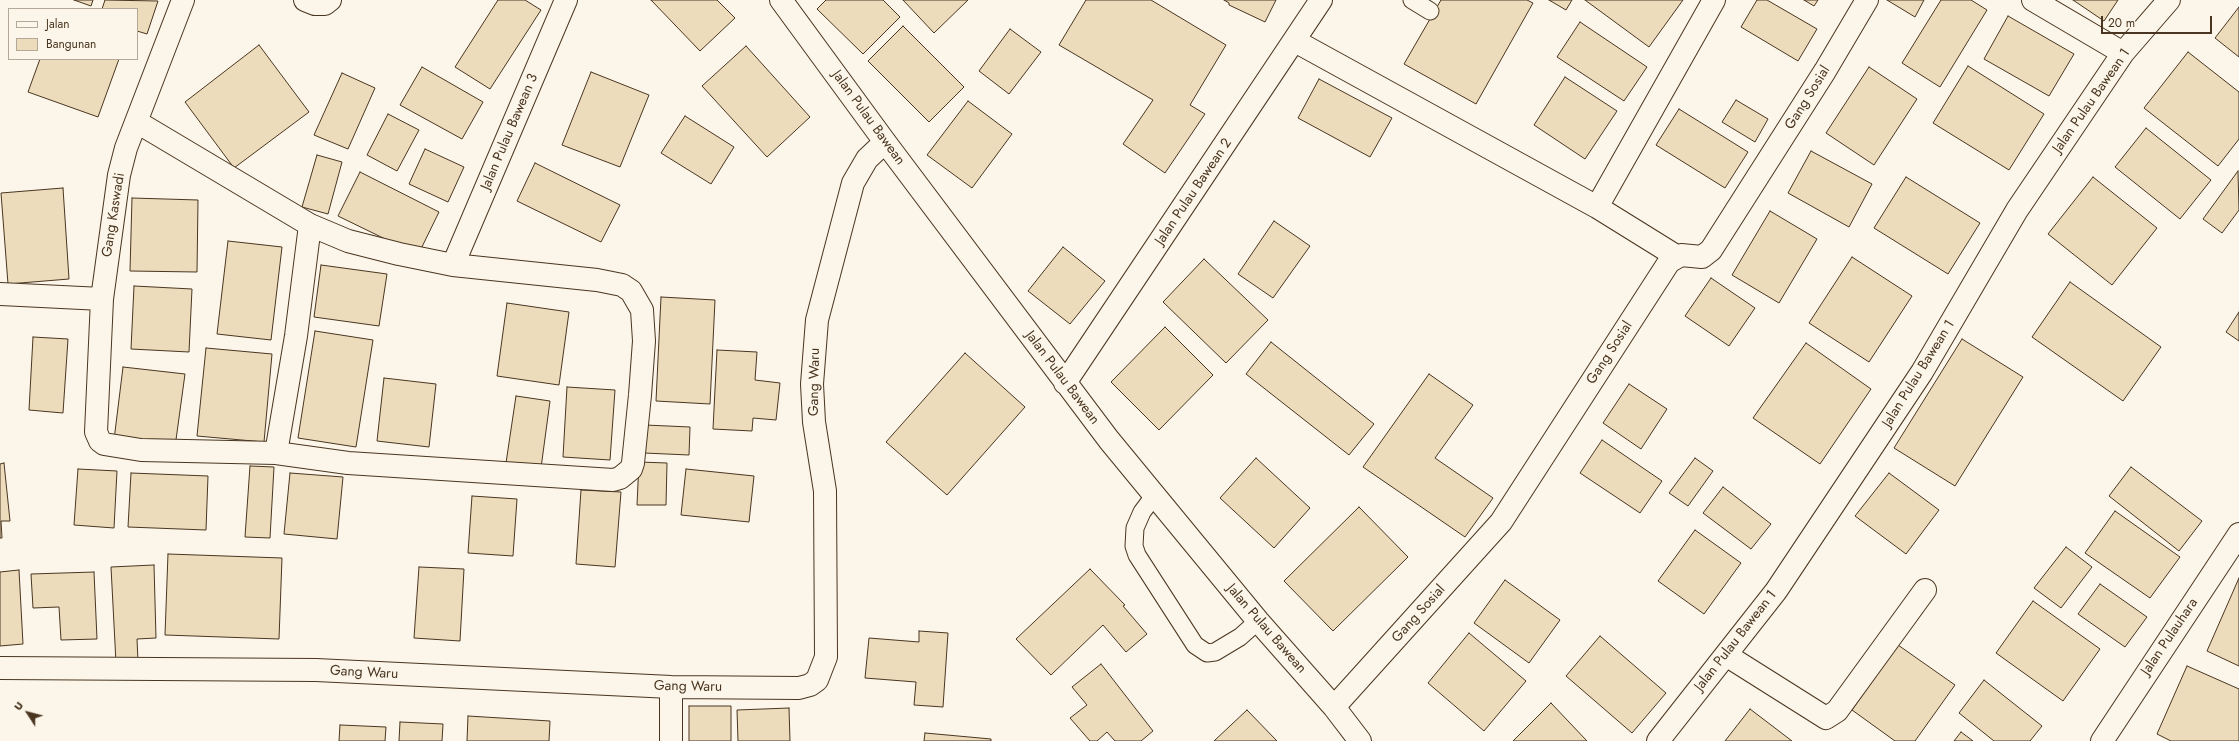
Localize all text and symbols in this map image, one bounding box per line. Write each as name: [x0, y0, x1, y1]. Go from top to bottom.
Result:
legend: [8, 8, 138, 60]
scale bar: [2103, 8, 2214, 34]
text: 20 m: [2108, 14, 2135, 32]
text: Jalan: [46, 15, 69, 33]
text: Bangunan: [46, 35, 96, 53]
street label: Jalan Pulau Bawean 1: [2050, 46, 2134, 156]
street label: Gang Sosial: [1782, 63, 1834, 133]
street label: Jalan Pulau Bawean: [828, 67, 908, 169]
street label: Jalan Pulau Bawean 3: [478, 71, 542, 193]
street label: Jalan Pulau Bawean 2: [1152, 135, 1236, 249]
street label: Gang Kaswadi: [99, 172, 129, 258]
street label: Jalan Pulau Bawean 1: [1879, 317, 1959, 431]
street label: Gang Sosial: [1583, 318, 1637, 388]
street label: Jalan Pulau Bawean: [1021, 328, 1103, 428]
street label: Gang Waru: [806, 348, 824, 416]
street label: Jalan Pulau Bawean: [1223, 581, 1309, 677]
street label: Gang Sosial: [1389, 582, 1449, 646]
street label: Jalan Pulau Bawean 1: [1691, 587, 1781, 695]
street label: Jalan Pulauhara: [2138, 595, 2202, 679]
street label: Gang Waru: [329, 663, 399, 683]
street label: Gang Waru: [654, 678, 722, 696]
north arrow: [8, 693, 48, 733]
text: U: [10, 698, 27, 714]

